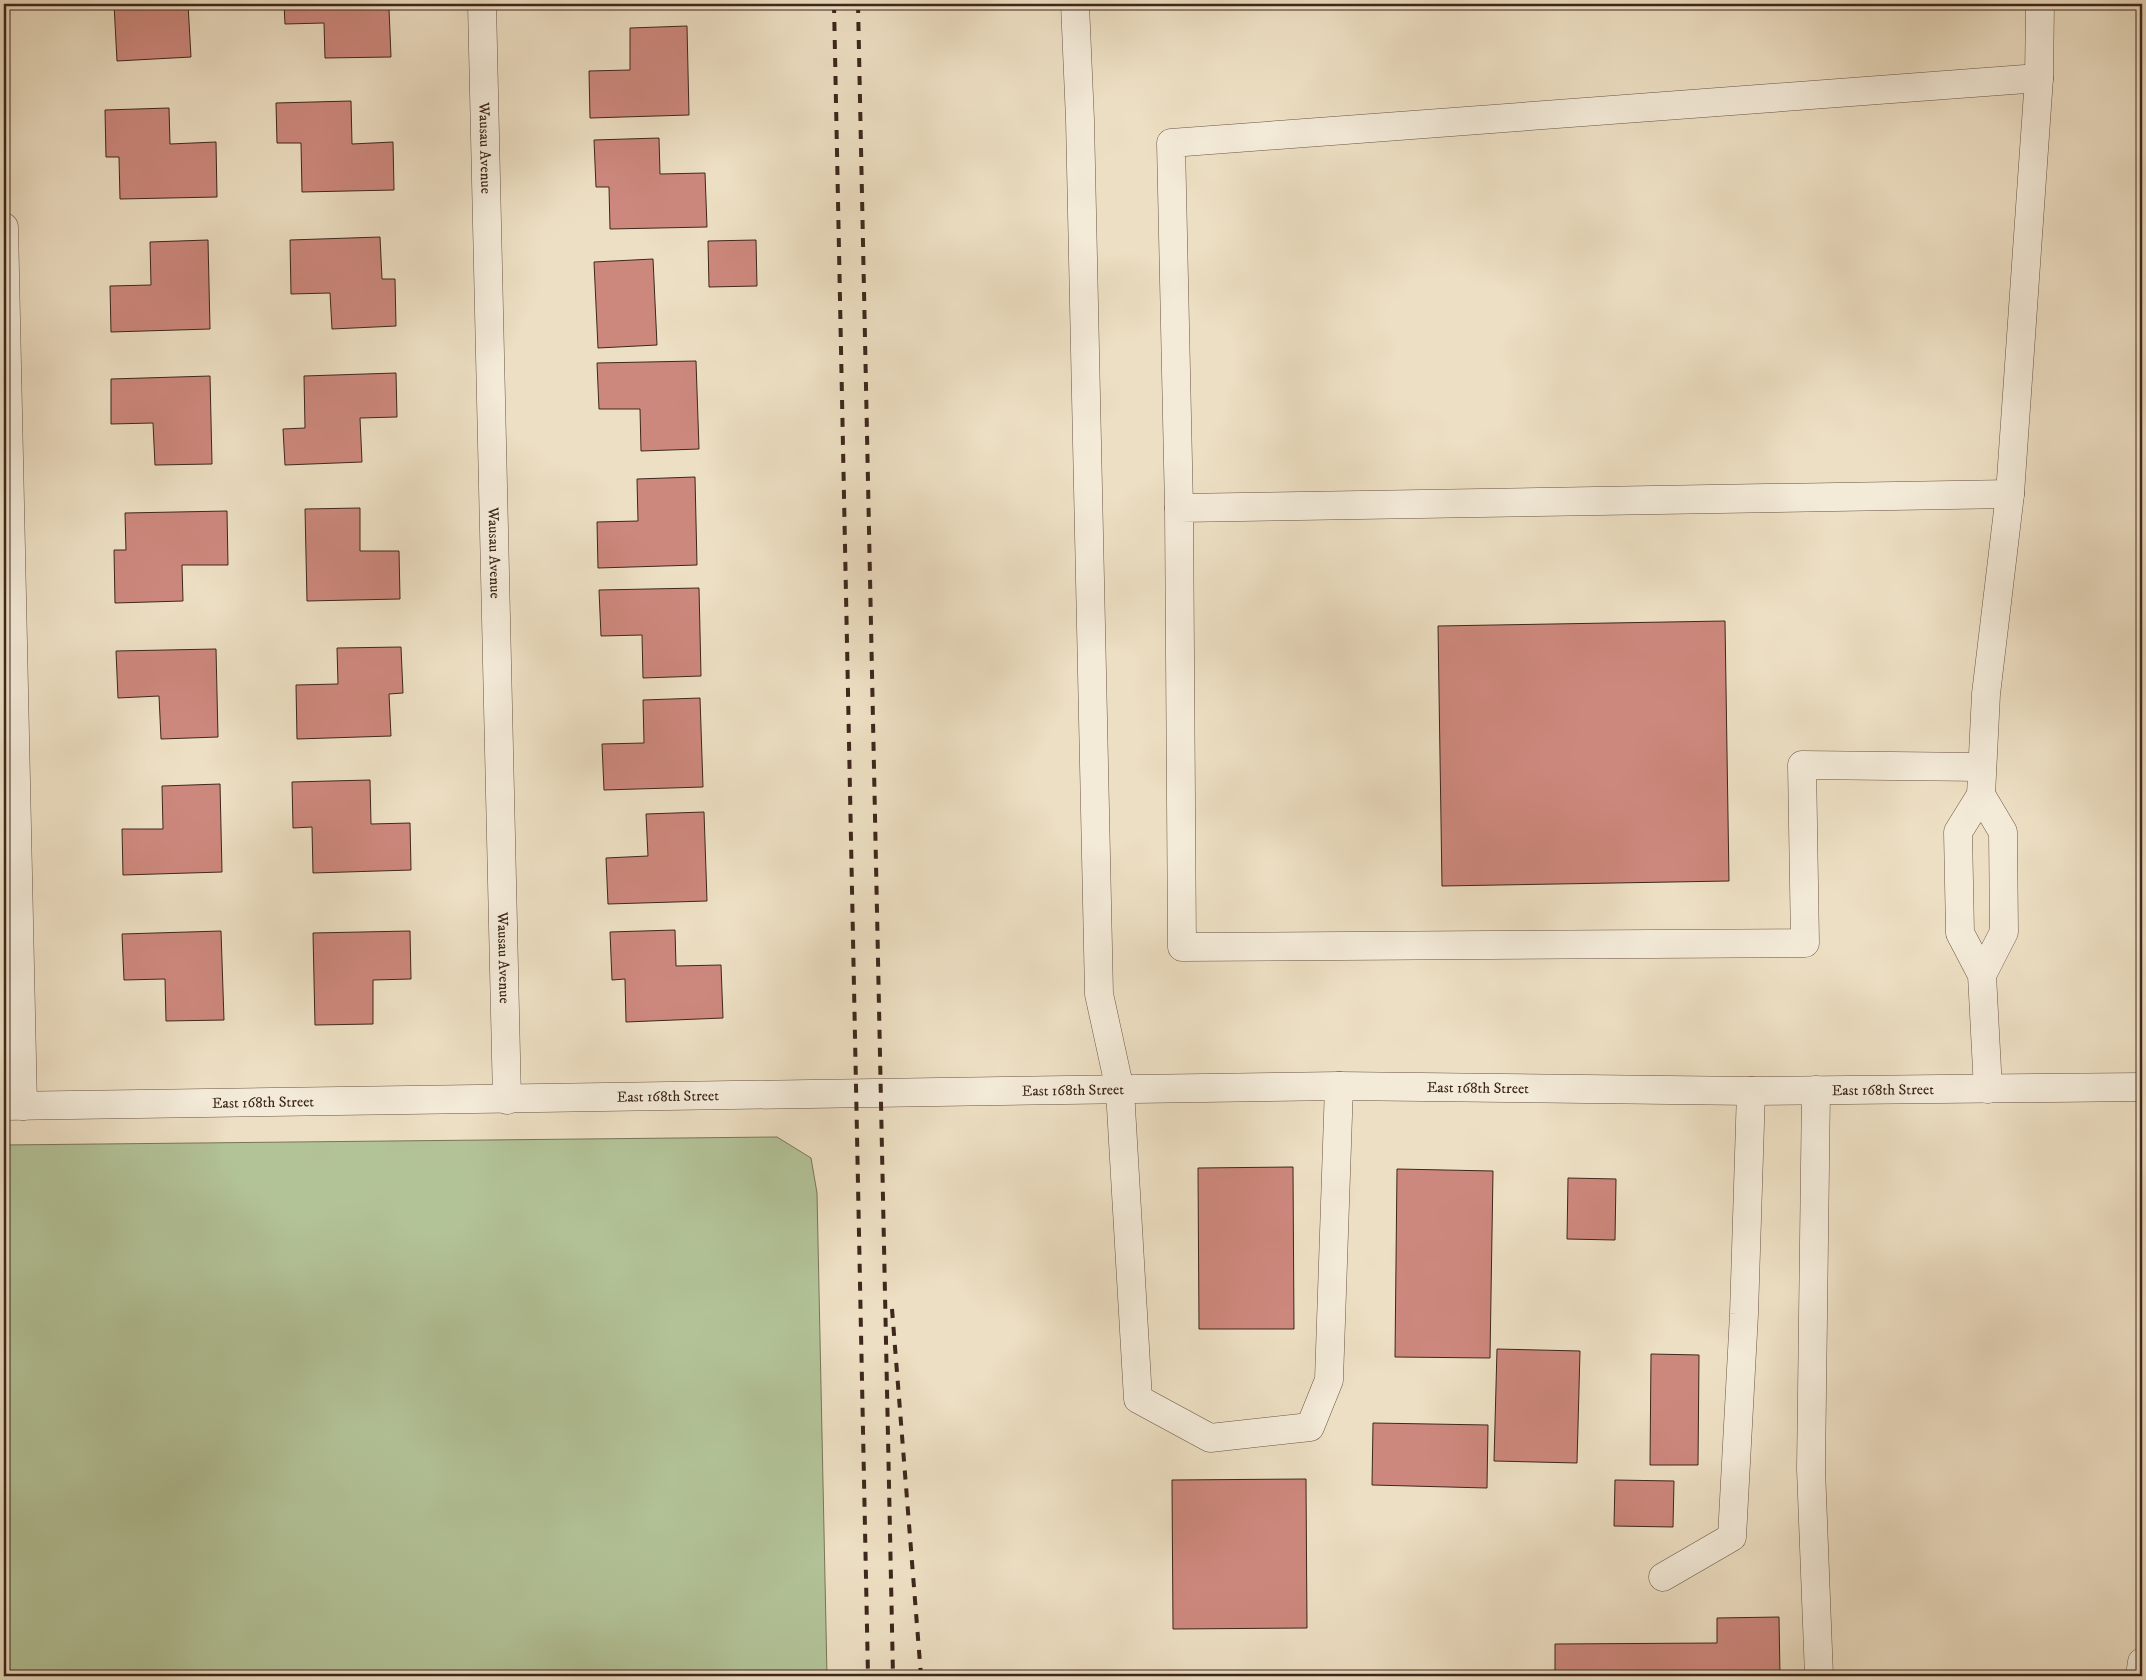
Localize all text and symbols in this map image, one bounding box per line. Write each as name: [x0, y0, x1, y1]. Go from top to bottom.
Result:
street label: Wausau Avenue: [475, 101, 496, 194]
street label: Wausau Avenue: [484, 506, 505, 599]
street label: Wausau Avenue: [493, 911, 514, 1004]
street label: East 168th Street: [1427, 1078, 1529, 1098]
street label: East 168th Street: [1022, 1080, 1124, 1100]
street label: East 168th Street: [1832, 1080, 1934, 1100]
street label: East 168th Street: [617, 1086, 719, 1106]
street label: East 168th Street: [212, 1092, 314, 1112]

